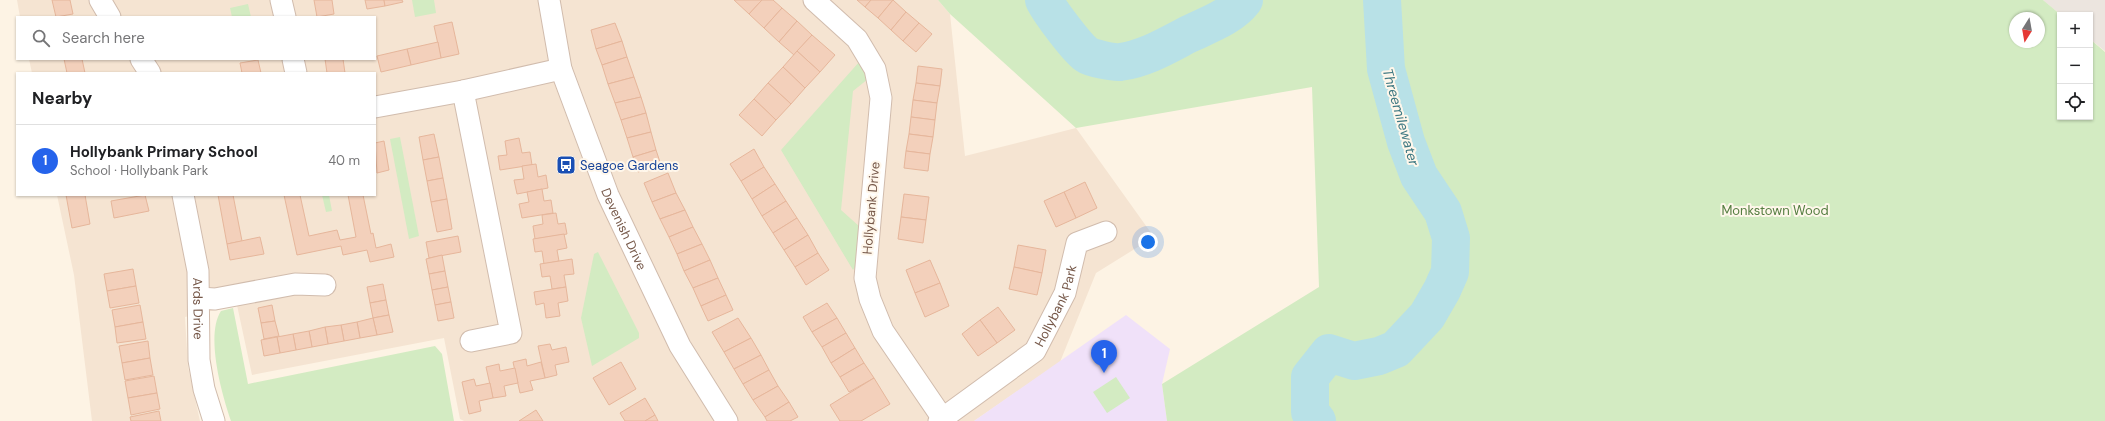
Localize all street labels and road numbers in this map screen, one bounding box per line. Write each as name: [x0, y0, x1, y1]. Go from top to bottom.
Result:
street label: Hollybank Drive: [858, 161, 884, 255]
street label: Devenish Drive: [598, 186, 651, 273]
street label: Hollybank Park: [1030, 262, 1080, 349]
street label: Ards Drive: [190, 277, 207, 340]

